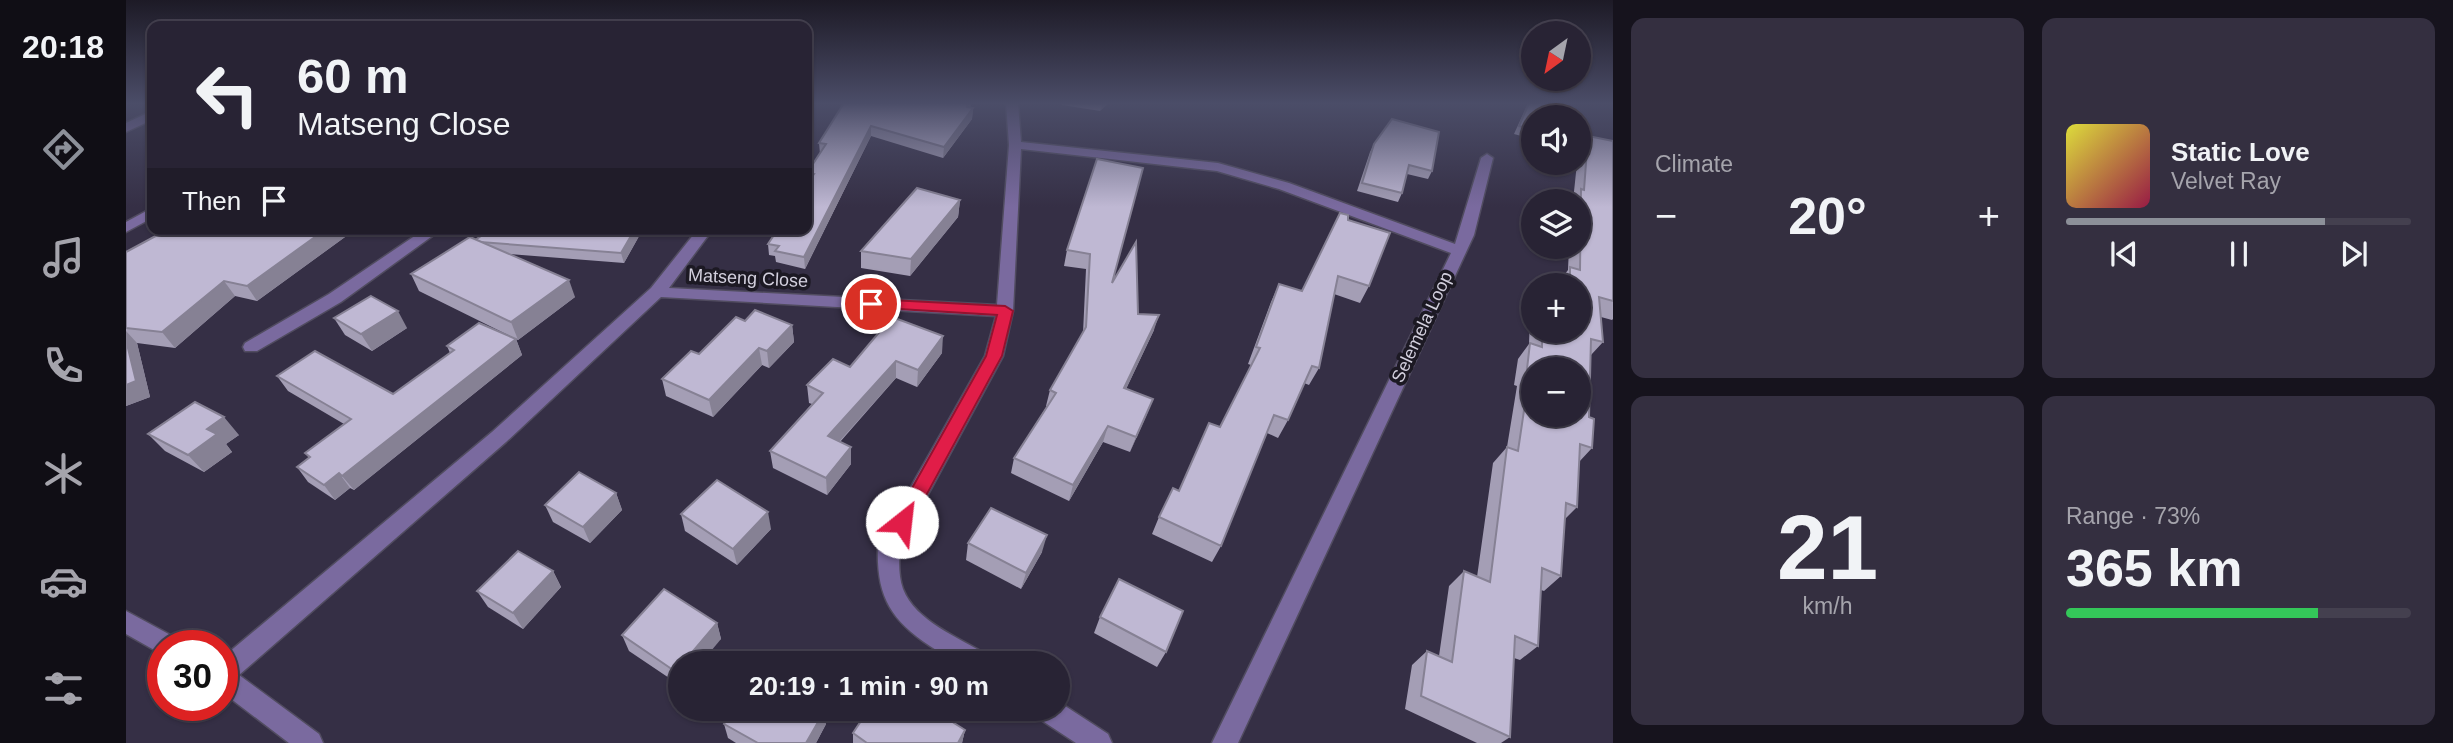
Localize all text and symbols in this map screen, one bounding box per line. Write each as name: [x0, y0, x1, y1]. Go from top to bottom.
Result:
north arrow: [1521, 21, 1591, 91]
map controls: [1521, 21, 1591, 427]
text: 20:18: [22, 29, 104, 65]
icon: left: [182, 49, 273, 140]
text: 60 m: [297, 49, 409, 103]
button: sound: [1521, 105, 1591, 175]
text: Matseng Close: [297, 106, 510, 142]
icon: directions: [39, 125, 88, 174]
text: Static Love: [2171, 137, 2310, 167]
text: Climate: [1655, 151, 1733, 177]
text: Velvet Ray: [2171, 168, 2281, 194]
icon: arrive: [255, 182, 293, 220]
text: Then: [182, 186, 241, 216]
text: 20°: [1788, 187, 1867, 245]
button: layers: [1521, 189, 1591, 259]
text: −: [1655, 195, 1677, 237]
text: +: [1978, 195, 2000, 237]
icon: music: [39, 233, 88, 282]
icon: previous: [2105, 235, 2143, 273]
icon: pause: [2220, 235, 2258, 273]
icon: next: [2335, 235, 2373, 273]
street label: Matseng Close: [688, 265, 808, 291]
street label: Selemela Loop: [1388, 268, 1456, 386]
button: +: [1521, 273, 1591, 343]
pin: [841, 274, 901, 334]
icon: arrive: [852, 285, 890, 323]
icon: phone: [39, 341, 88, 390]
button: −: [1521, 357, 1591, 427]
icon: climate: [39, 449, 88, 498]
position arrow: [865, 485, 939, 559]
text: 21: [1777, 497, 1878, 598]
text: Range · 73%: [2066, 503, 2200, 529]
text: 365 km: [2066, 539, 2242, 597]
icon: car: [39, 557, 88, 606]
text: km/h: [1803, 593, 1852, 619]
speed limit sign: 30: [147, 630, 238, 721]
icon: filters: [39, 664, 88, 713]
text: 20:19 · 1 min · 90 m: [749, 671, 989, 701]

